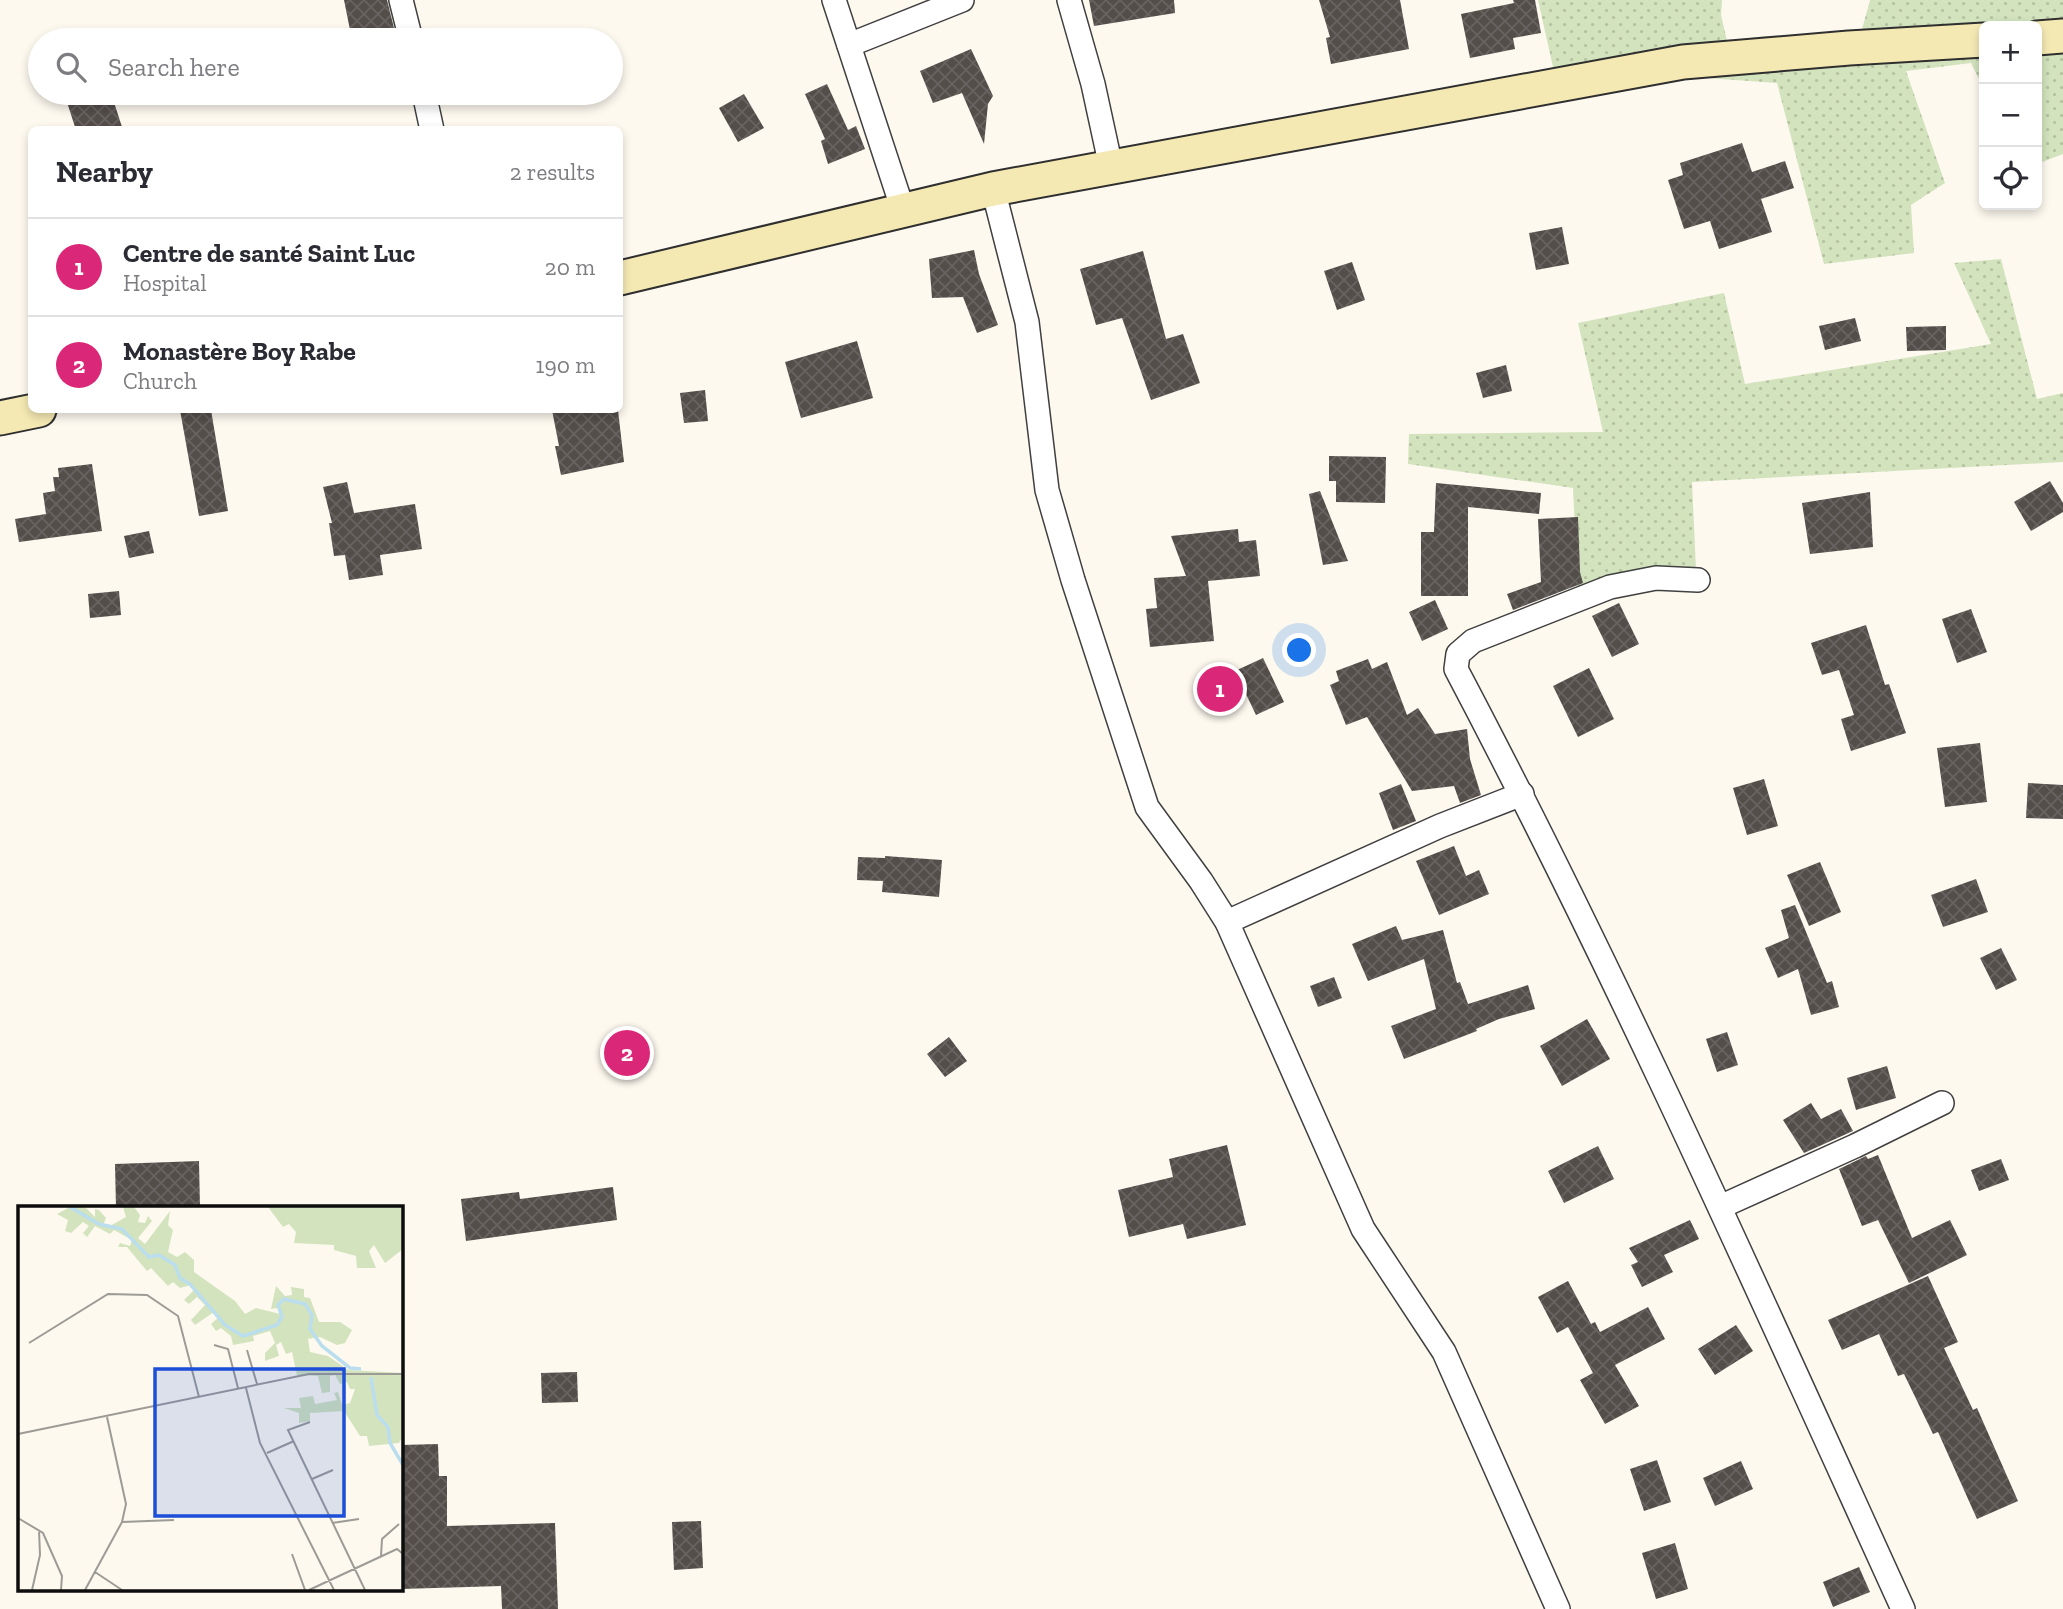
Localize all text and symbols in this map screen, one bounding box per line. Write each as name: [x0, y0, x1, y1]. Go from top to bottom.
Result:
map controls: [1979, 21, 2042, 210]
button: +: [1979, 21, 2042, 84]
search box: [28, 28, 623, 105]
icon: search: [52, 48, 90, 86]
text: Search here: [108, 51, 240, 83]
button: −: [1979, 84, 2042, 147]
button: locate: [1979, 147, 2042, 210]
text: Nearby: [56, 154, 153, 190]
text: 2 results: [510, 158, 595, 186]
text: Centre de santé Saint Luc: [123, 237, 415, 269]
text: 1: [74, 253, 84, 281]
text: 20 m: [545, 253, 595, 281]
text: Hospital: [123, 269, 207, 297]
text: Monastère Boy Rabe: [123, 335, 356, 367]
text: 2: [73, 351, 85, 379]
text: 190 m: [536, 351, 595, 379]
text: Church: [123, 367, 197, 395]
your location: [1282, 633, 1316, 667]
pin: 1: [1197, 663, 1243, 715]
pin: 2: [604, 1027, 650, 1079]
inset map: [18, 1206, 402, 1592]

